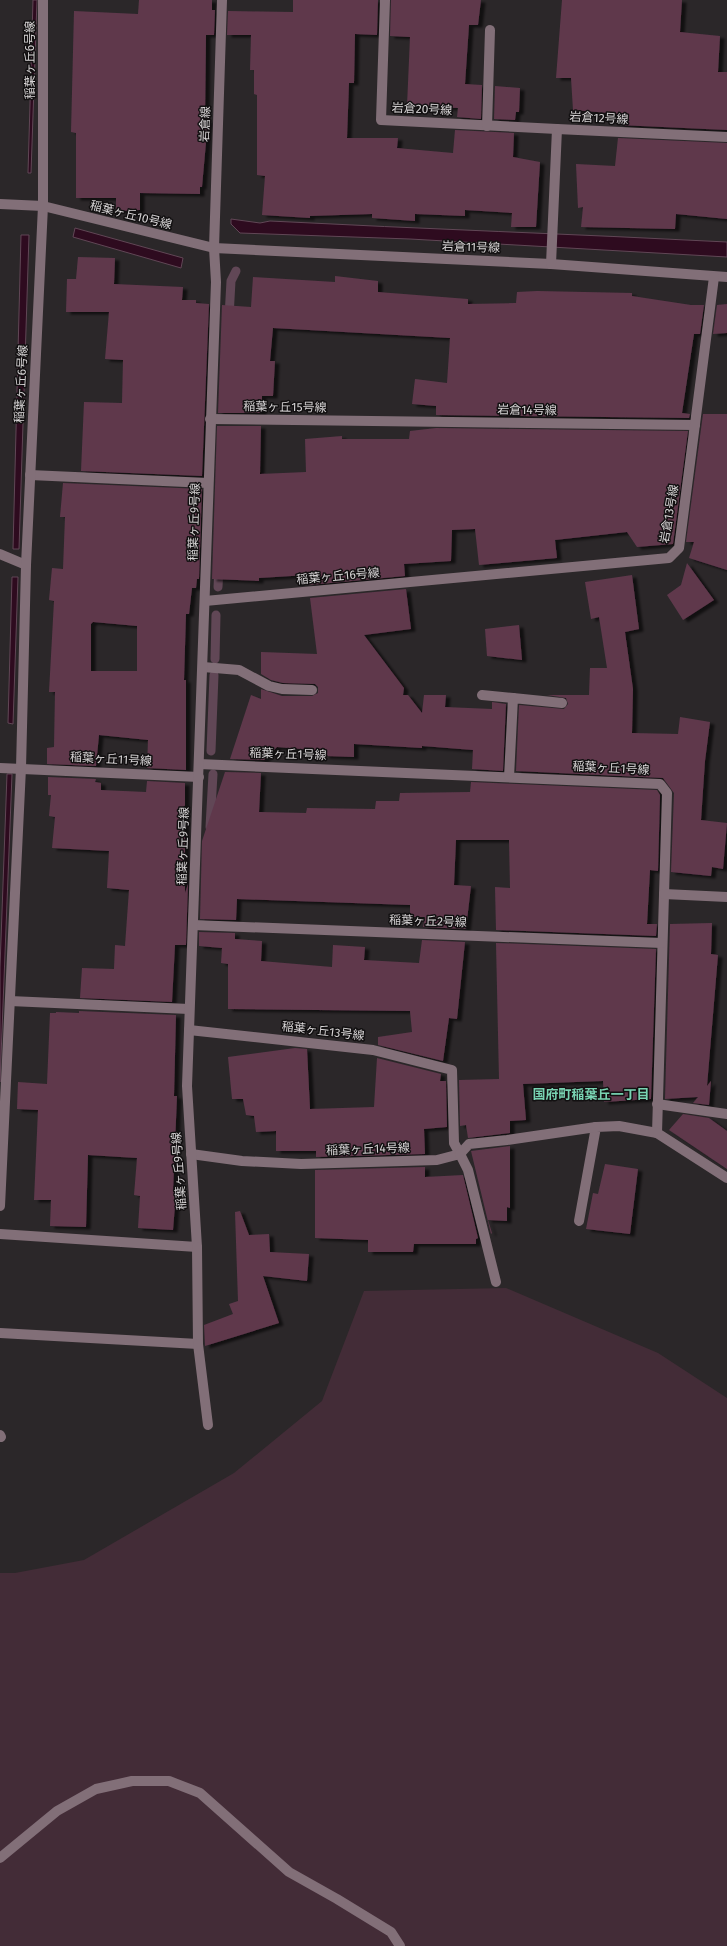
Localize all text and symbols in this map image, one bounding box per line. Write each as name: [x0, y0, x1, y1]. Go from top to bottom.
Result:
street label: 稲葉ヶ丘6号線: [23, 21, 37, 99]
street label: 岩倉20号線: [391, 100, 453, 118]
street label: 岩倉線: [197, 106, 213, 142]
street label: 岩倉12号線: [569, 109, 629, 127]
street label: 稲葉ヶ丘10号線: [89, 198, 173, 232]
street label: 岩倉11号線: [442, 239, 500, 255]
street label: 稲葉ヶ丘6号線: [12, 344, 30, 424]
street label: 稲葉ヶ丘15号線: [243, 399, 327, 415]
street label: 岩倉14号線: [497, 402, 557, 418]
street label: 稲葉ヶ丘9号線: [186, 483, 202, 561]
street label: 岩倉13号線: [657, 484, 681, 544]
street label: 稲葉ヶ丘16号線: [296, 565, 380, 587]
street label: 稲葉ヶ丘1号線: [249, 746, 327, 762]
street label: 稲葉ヶ丘11号線: [70, 750, 152, 768]
street label: 稲葉ヶ丘1号線: [572, 759, 650, 777]
street label: 稲葉ヶ丘9号線: [175, 807, 191, 885]
street label: 稲葉ヶ丘2号線: [389, 913, 467, 929]
street label: 稲葉ヶ丘13号線: [281, 1019, 365, 1043]
district label: 国府町稲葉丘一丁目: [532, 1087, 650, 1102]
street label: 稲葉ヶ丘9号線: [169, 1131, 189, 1211]
street label: 稲葉ヶ丘14号線: [326, 1141, 410, 1157]

